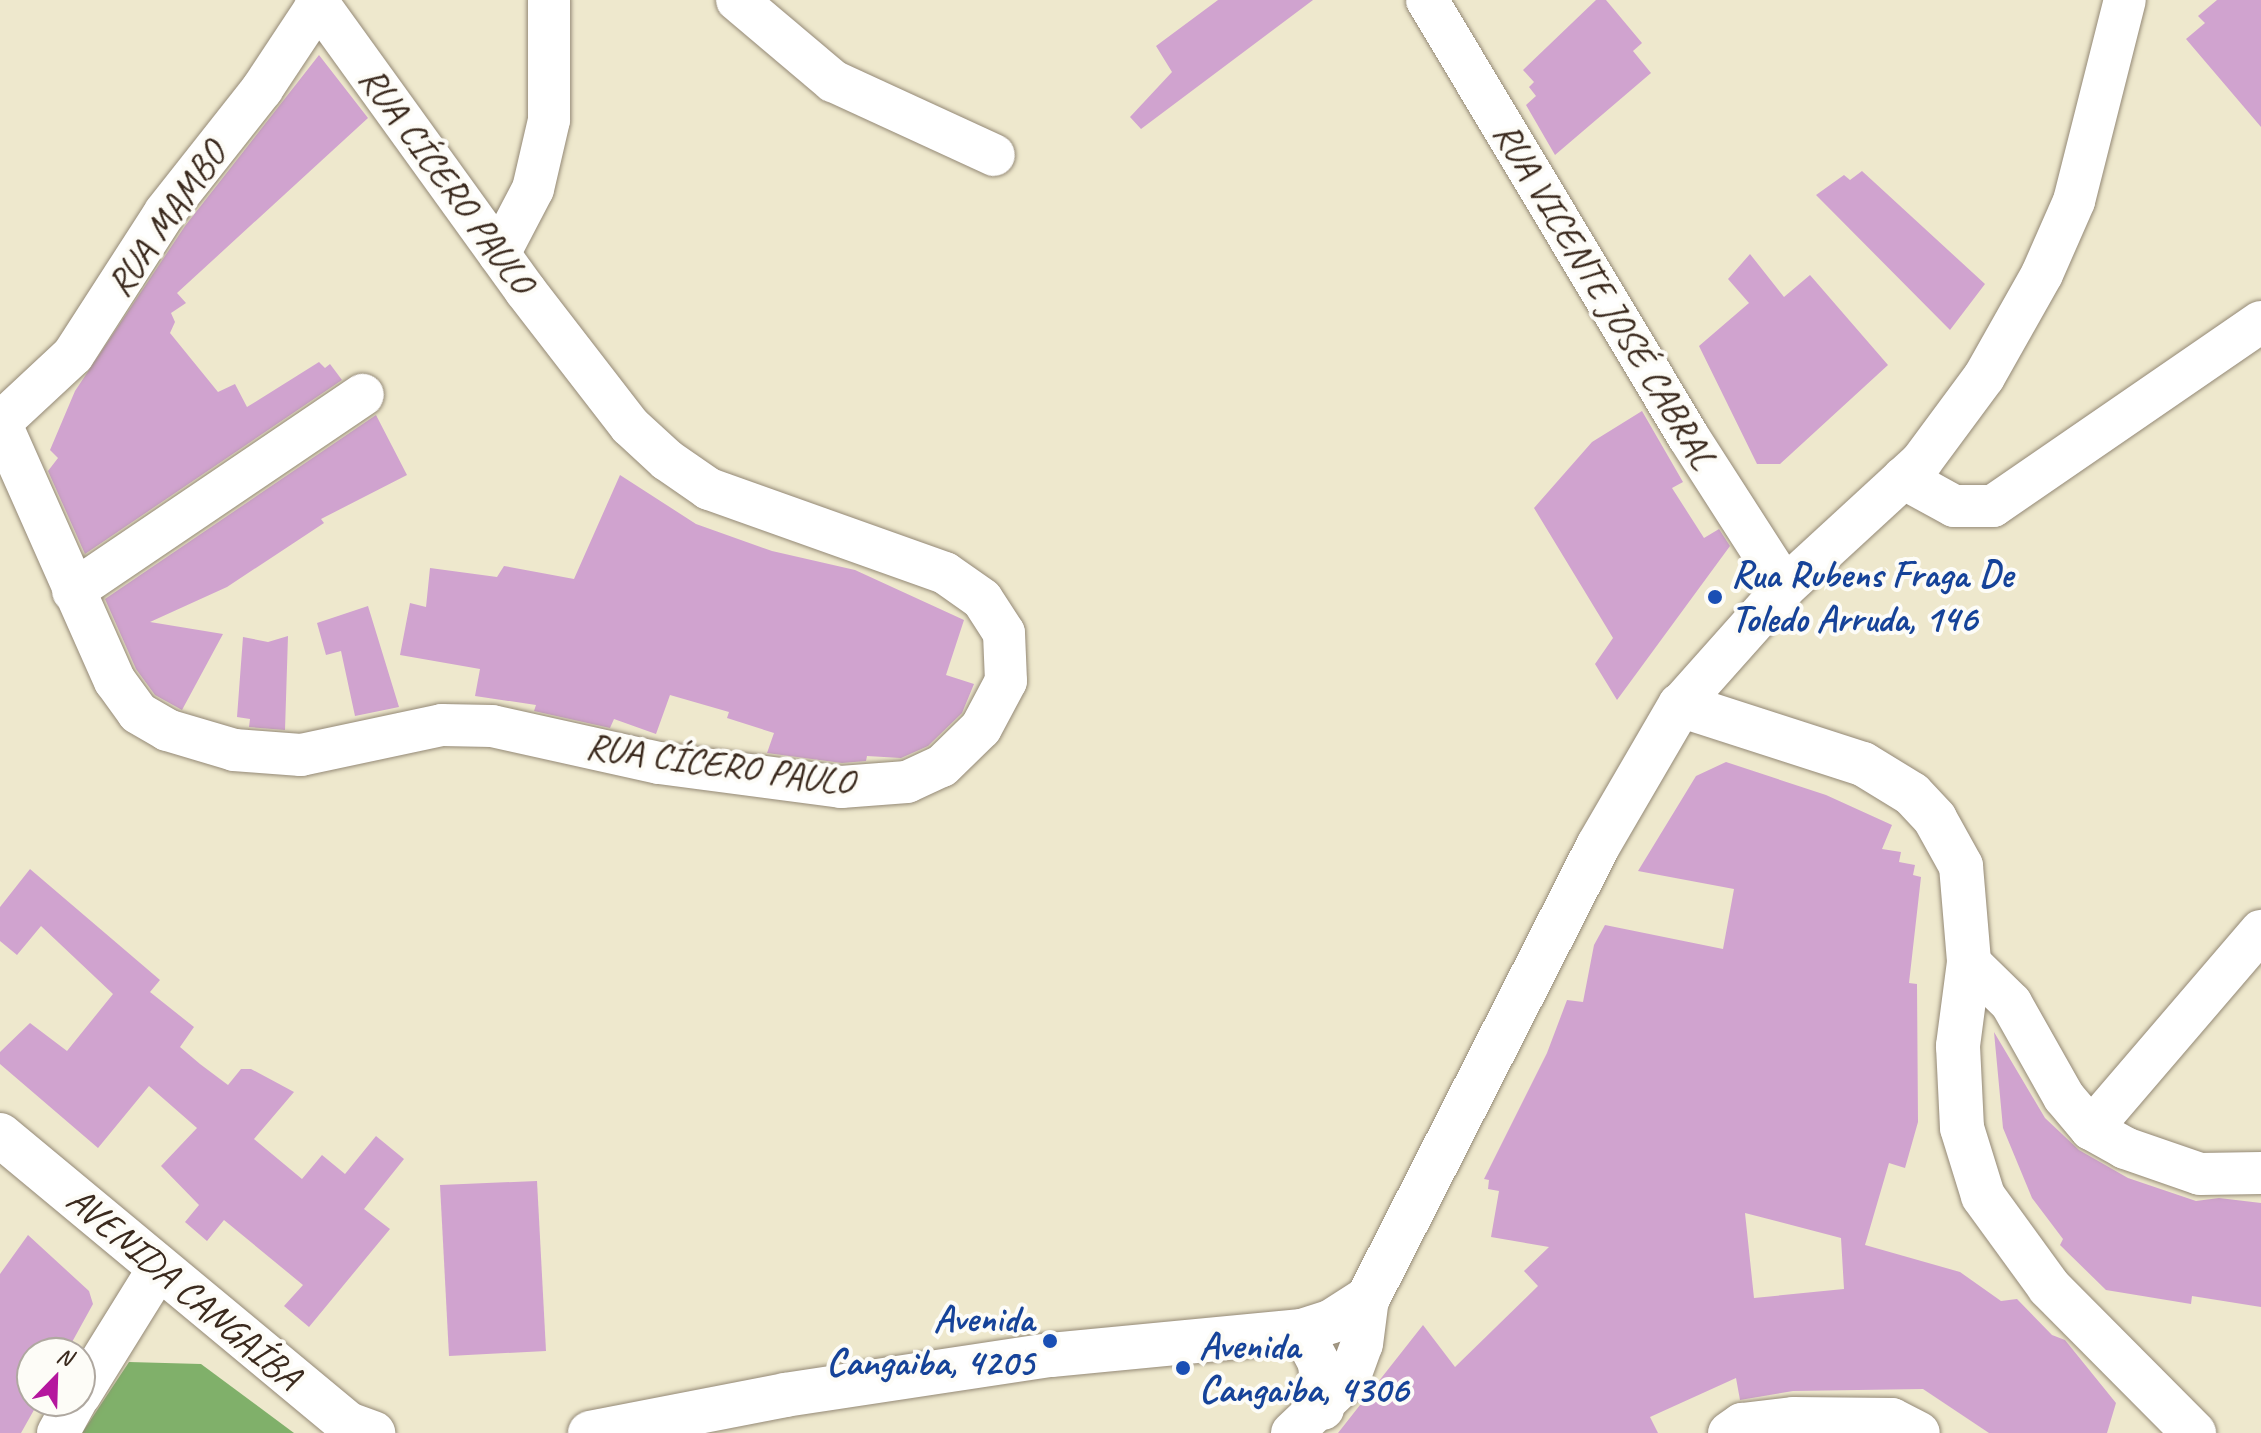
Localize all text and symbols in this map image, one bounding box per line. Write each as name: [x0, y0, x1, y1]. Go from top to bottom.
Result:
street label: RUA CÍCERO PAULO: [349, 57, 545, 303]
street label: RUA VICENTE JOSÉ CABRAL: [1484, 115, 1726, 475]
street label: RUA MAMBO: [96, 133, 236, 305]
place label: Rua Rubens Fraga De Toledo Arruda, 146: [1731, 552, 2014, 642]
marker: Rua Rubens Fraga De Toledo Arruda, 146: [1706, 588, 1724, 606]
street label: RUA CÍCERO PAULO: [583, 723, 857, 805]
street label: AVENIDA CANGAÍBA: [58, 1177, 310, 1399]
place label: Avenida Cangaiba, 4205: [826, 1296, 1034, 1386]
place label: Avenida Cangaiba, 4306: [1199, 1323, 1408, 1412]
marker: Avenida Cangaiba, 4205: [1041, 1332, 1059, 1350]
north arrow: [16, 1337, 96, 1417]
marker: Avenida Cangaiba, 4306: [1174, 1359, 1192, 1377]

